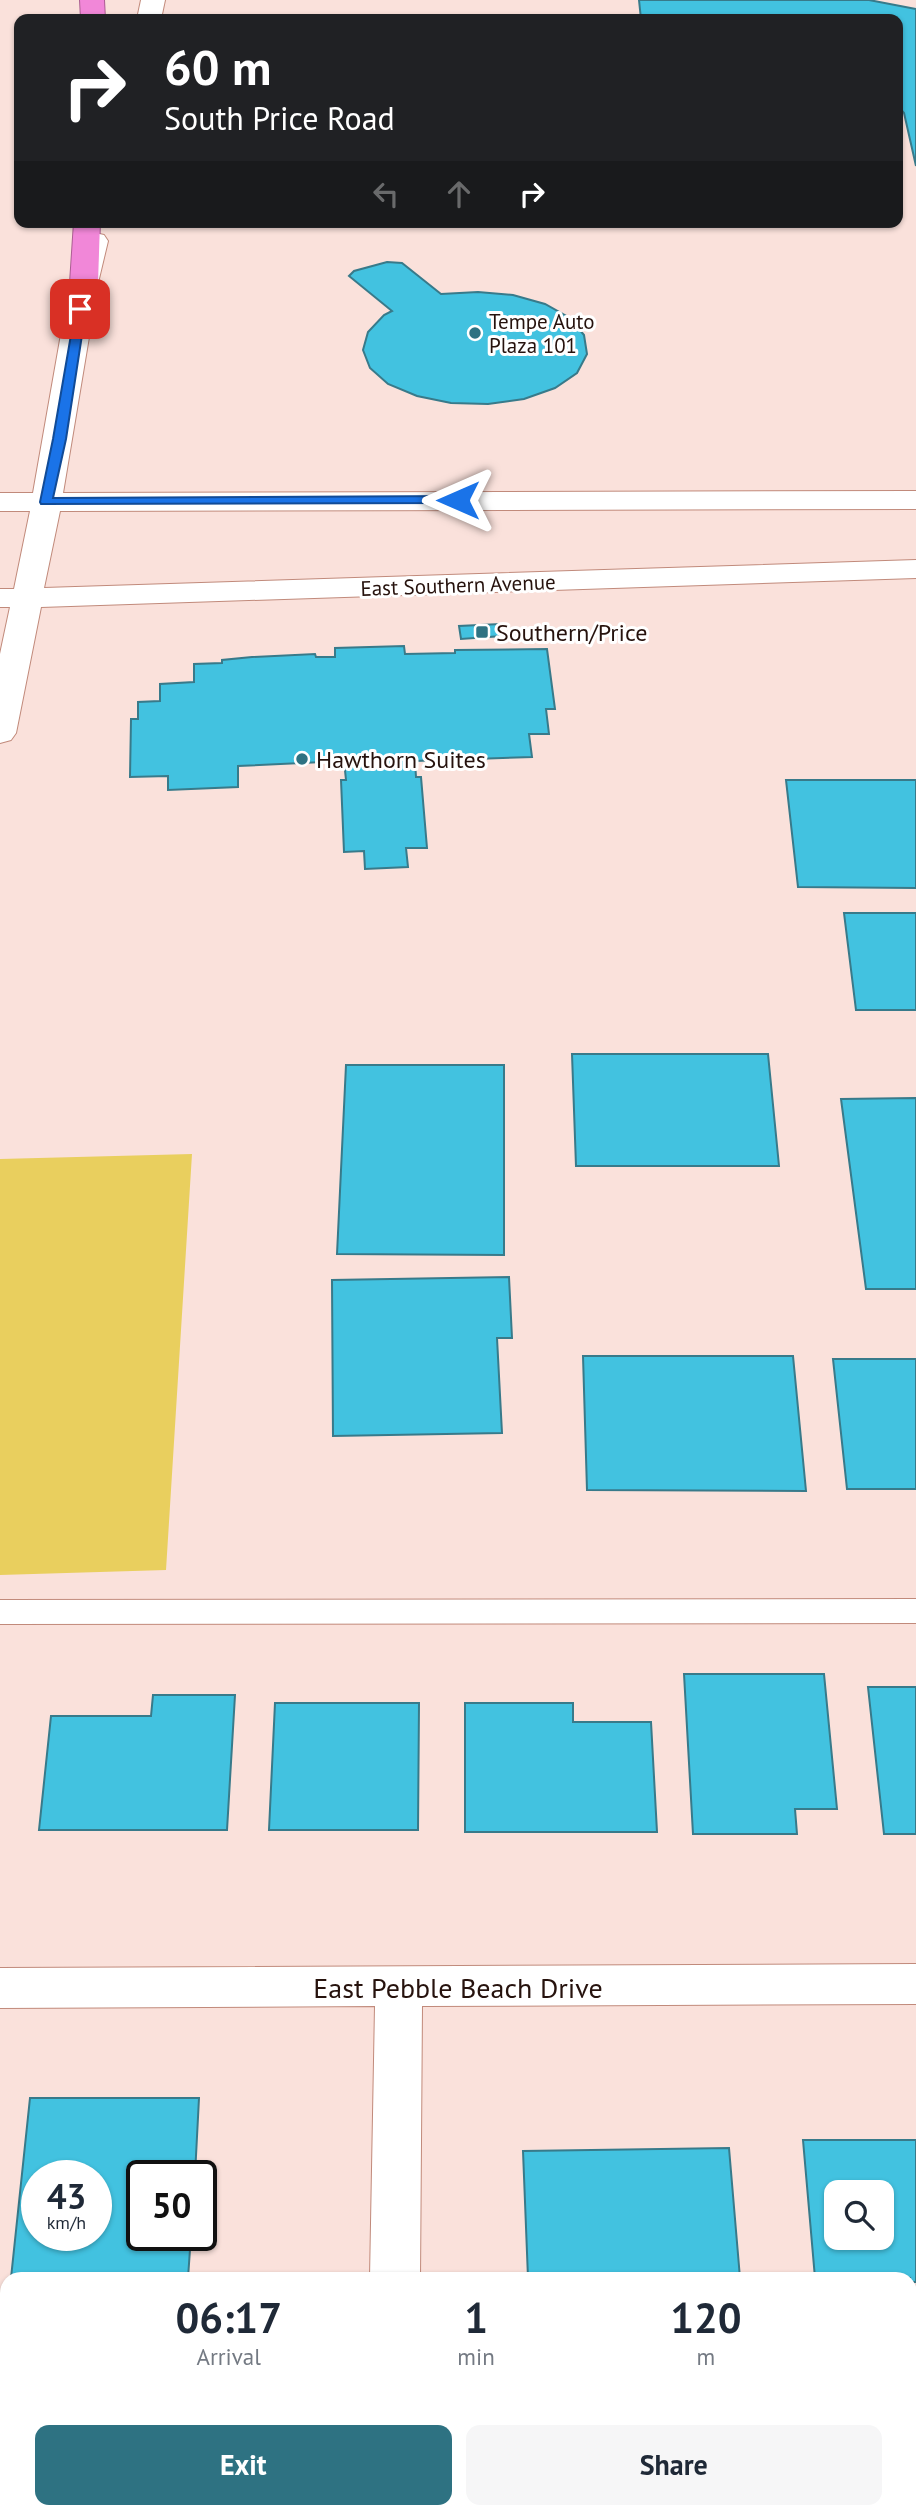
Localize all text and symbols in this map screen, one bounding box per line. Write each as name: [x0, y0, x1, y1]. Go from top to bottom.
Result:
text: 60 m: [164, 35, 271, 99]
icon: right: [49, 42, 140, 133]
text: South Price Road: [164, 97, 395, 139]
icon: left: [367, 175, 405, 213]
icon: ahead: [440, 175, 478, 213]
icon: right: [513, 175, 551, 213]
pin: [50, 279, 110, 339]
icon: arrive: [61, 290, 99, 328]
place label: Tempe Auto Plaza 101: [489, 308, 594, 359]
marker: Tempe Auto Plaza 101: [467, 325, 483, 341]
position arrow: [421, 463, 495, 537]
street label: East Southern Avenue: [360, 568, 556, 602]
place label: Southern/Price: [496, 617, 647, 648]
marker: Southern/Price: [474, 624, 490, 640]
place label: Hawthorn Suites: [316, 744, 486, 775]
marker: Hawthorn Suites: [294, 751, 310, 767]
street label: East Pebble Beach Drive: [313, 1969, 603, 2006]
speed limit sign: 50: [126, 2160, 217, 2251]
text: 43: [47, 2173, 86, 2219]
map controls: [824, 2180, 894, 2250]
button: search: [824, 2180, 894, 2250]
text: km/h: [47, 2211, 86, 2234]
text: 06:17: [175, 2290, 282, 2345]
text: 1: [464, 2290, 488, 2345]
text: 120: [670, 2290, 742, 2345]
text: Arrival: [196, 2342, 261, 2371]
text: min: [457, 2342, 495, 2371]
text: m: [697, 2342, 715, 2371]
button: Exit: [35, 2425, 452, 2505]
button: Share: [466, 2425, 882, 2505]

